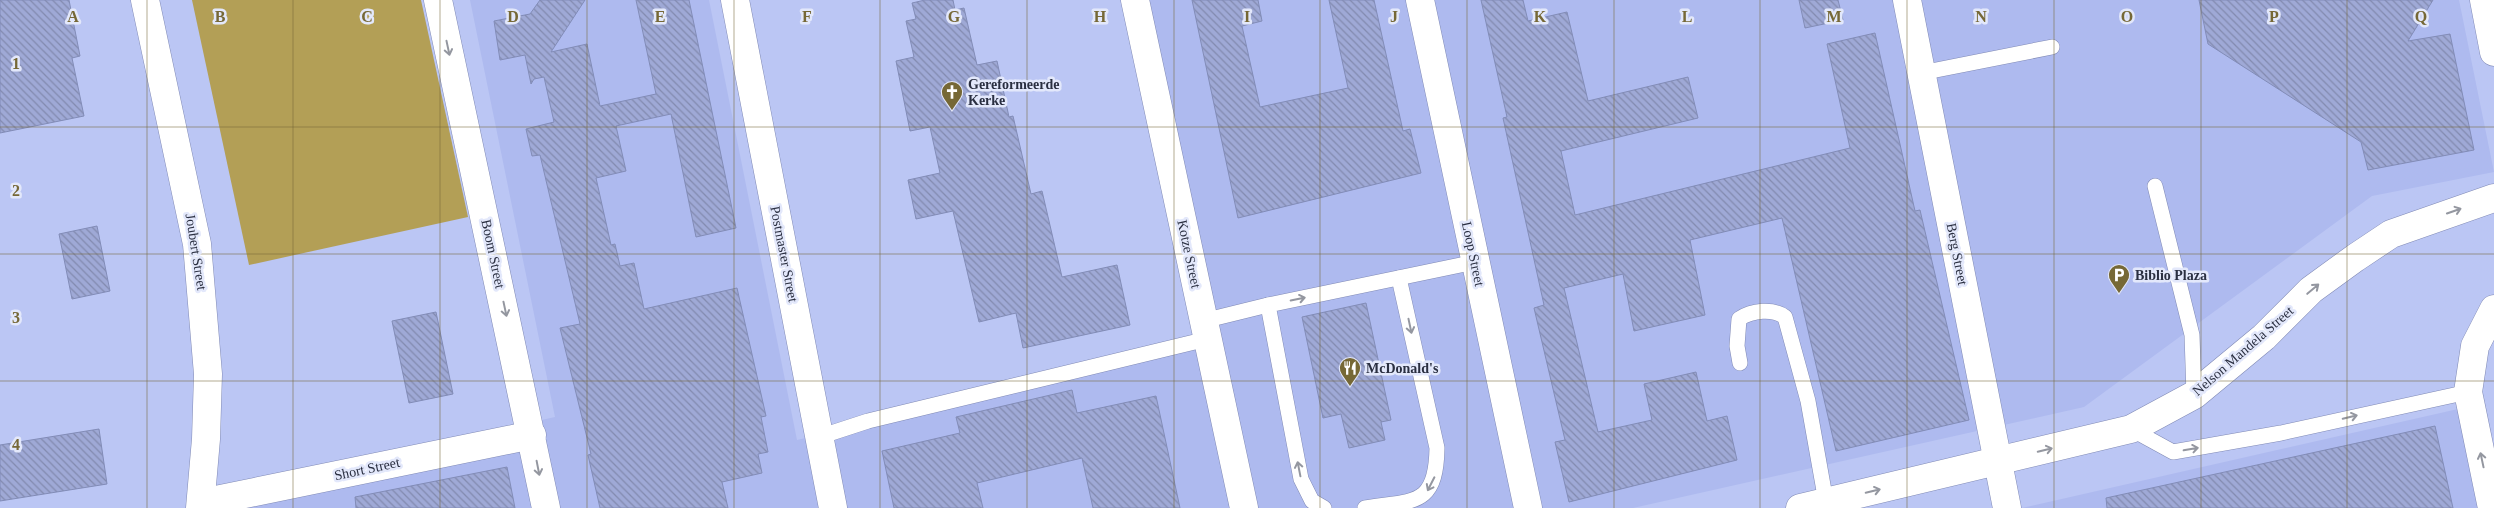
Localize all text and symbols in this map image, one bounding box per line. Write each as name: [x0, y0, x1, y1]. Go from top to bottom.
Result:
text: A: [67, 8, 79, 25]
text: B: [215, 8, 226, 25]
text: C: [361, 8, 373, 25]
text: D: [507, 8, 519, 25]
text: E: [655, 8, 665, 25]
text: F: [802, 8, 812, 25]
text: G: [948, 8, 961, 25]
text: H: [1094, 8, 1107, 25]
text: I: [1244, 8, 1250, 25]
text: J: [1390, 8, 1398, 25]
text: K: [1534, 8, 1547, 25]
text: L: [1682, 8, 1692, 25]
text: M: [1826, 8, 1842, 25]
text: N: [1975, 8, 1987, 25]
text: O: [2121, 8, 2133, 25]
text: P: [2269, 8, 2279, 25]
text: Q: [2415, 8, 2427, 25]
one-way arrow: [444, 39, 454, 55]
text: 1: [12, 55, 20, 72]
place label: Gereformeerde Kerke: [968, 77, 1059, 108]
church icon: Gereformeerde Kerke: [940, 80, 964, 111]
text: 2: [12, 182, 20, 199]
street label: Postmaster Street: [767, 205, 801, 303]
one-way arrow: [2446, 206, 2461, 215]
street label: Joubert Street: [183, 213, 209, 291]
street label: Boom Street: [478, 218, 508, 290]
street label: Kotze Street: [1174, 218, 1204, 290]
street label: Loop Street: [1459, 220, 1487, 288]
street label: Berg Street: [1944, 222, 1970, 287]
parking icon: Biblio Plaza: [2107, 263, 2131, 294]
place label: Biblio Plaza: [2135, 268, 2207, 283]
one-way arrow: [2306, 284, 2319, 295]
one-way arrow: [1289, 294, 1305, 303]
one-way arrow: [500, 301, 510, 317]
street label: Nelson Mandela Street: [2190, 303, 2296, 399]
text: 3: [12, 309, 20, 326]
one-way arrow: [1406, 318, 1415, 334]
restaurant icon: McDonald's: [1338, 356, 1362, 387]
place label: McDonald's: [1366, 361, 1439, 376]
one-way arrow: [2342, 412, 2358, 421]
text: 4: [12, 436, 20, 453]
one-way arrow: [2183, 443, 2199, 453]
one-way arrow: [2036, 445, 2052, 455]
one-way arrow: [2476, 453, 2486, 469]
street label: Short Street: [333, 455, 401, 483]
one-way arrow: [534, 460, 544, 476]
one-way arrow: [1294, 461, 1304, 477]
one-way arrow: [1426, 477, 1436, 492]
one-way arrow: [1865, 486, 1881, 495]

